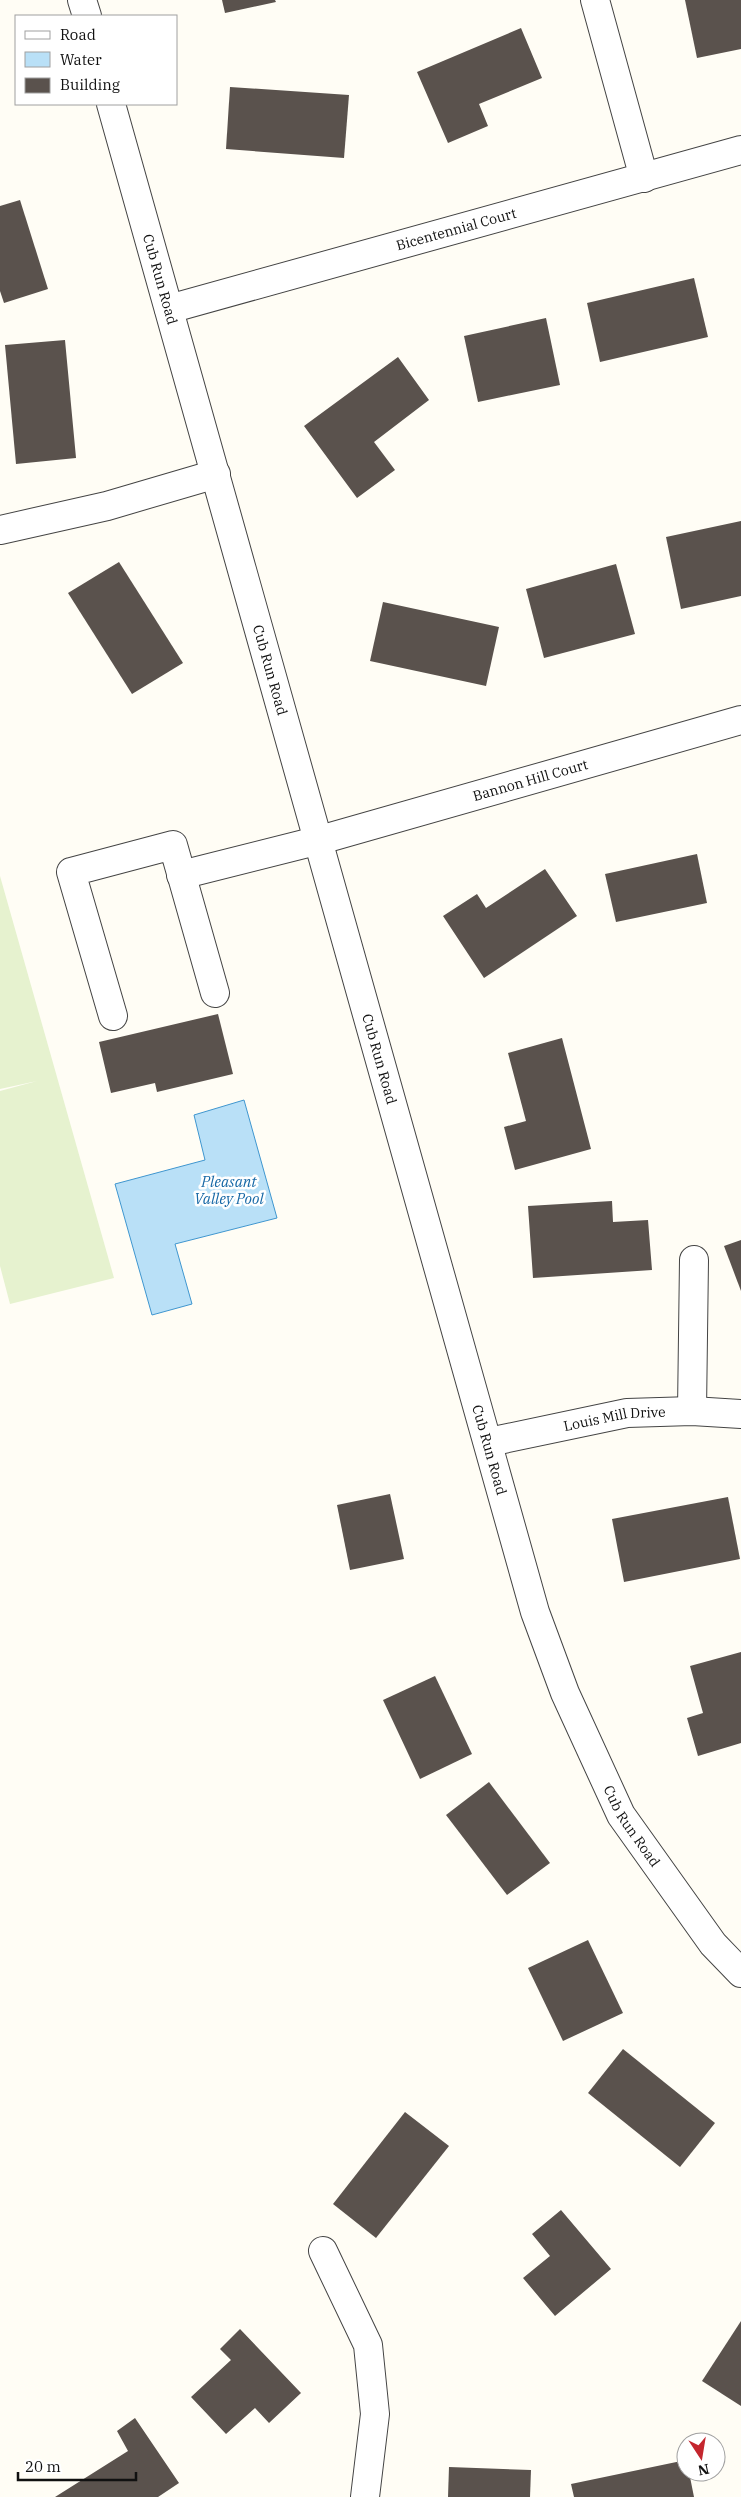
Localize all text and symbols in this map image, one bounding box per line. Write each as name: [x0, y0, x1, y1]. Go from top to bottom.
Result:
legend: [15, 15, 178, 105]
text: Road: [60, 25, 96, 44]
text: Water: [60, 50, 102, 69]
text: Building: [60, 75, 120, 94]
street label: Bicentennial Court: [394, 204, 518, 254]
street label: Cub Run Road: [139, 232, 182, 327]
street label: Cub Run Road: [249, 623, 292, 718]
street label: Bannon Hill Court: [471, 755, 590, 805]
street label: Cub Run Road: [358, 1012, 401, 1107]
water label: Pleasant Valley Pool: [194, 1172, 264, 1208]
street label: Cub Run Road: [468, 1403, 511, 1497]
street label: Louis Mill Drive: [562, 1403, 666, 1435]
street label: Cub Run Road: [600, 1783, 664, 1871]
north arrow: [676, 2432, 726, 2482]
scale bar: [18, 2450, 135, 2482]
text: 20 m: [25, 2457, 61, 2476]
text: N: [696, 2460, 711, 2480]

